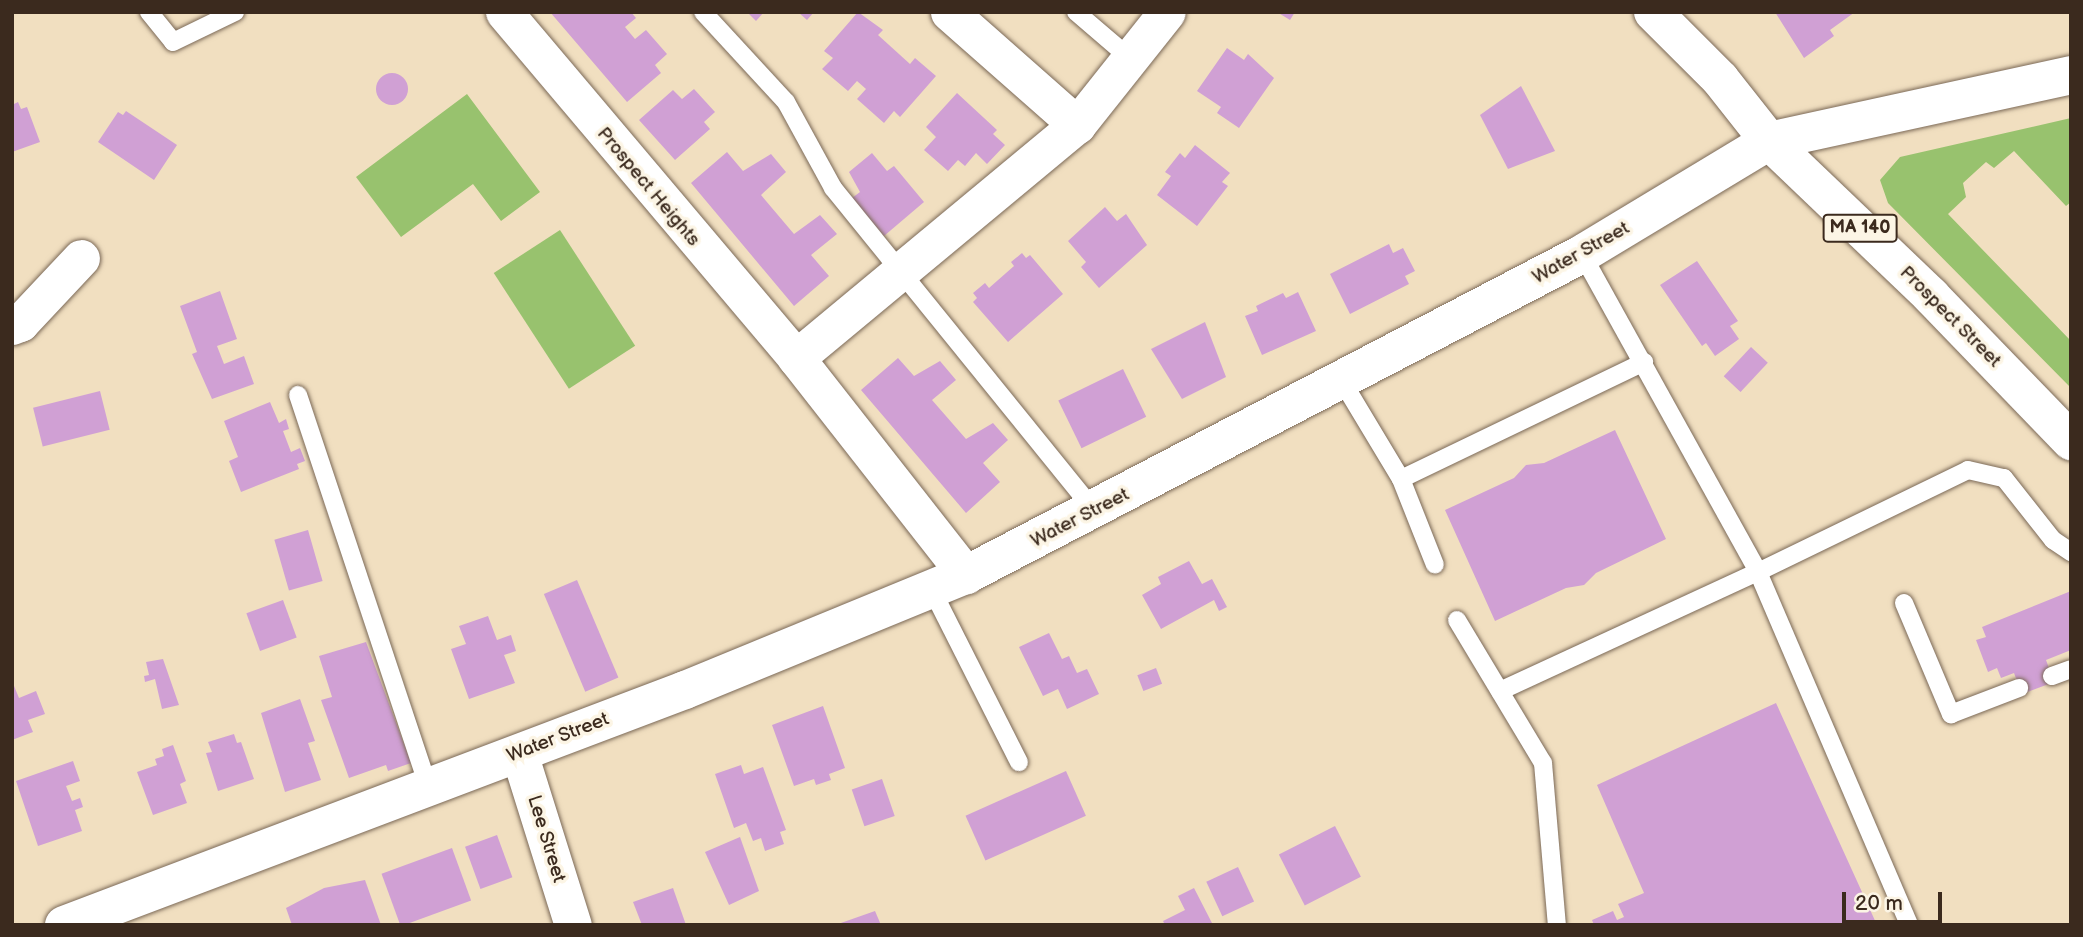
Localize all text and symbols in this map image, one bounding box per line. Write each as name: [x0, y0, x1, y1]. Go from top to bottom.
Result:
street label: Prospect Heights: [592, 123, 704, 251]
road number: MA 140: [1822, 213, 1898, 242]
street label: Water Street: [1528, 217, 1634, 289]
street label: Prospect Street: [1895, 262, 2005, 372]
street label: Water Street: [1027, 483, 1133, 553]
street label: Water Street: [504, 708, 612, 768]
street label: Lee Street: [522, 793, 570, 885]
scale bar: [1845, 878, 1945, 922]
text: 20 m: [1855, 891, 1903, 916]

